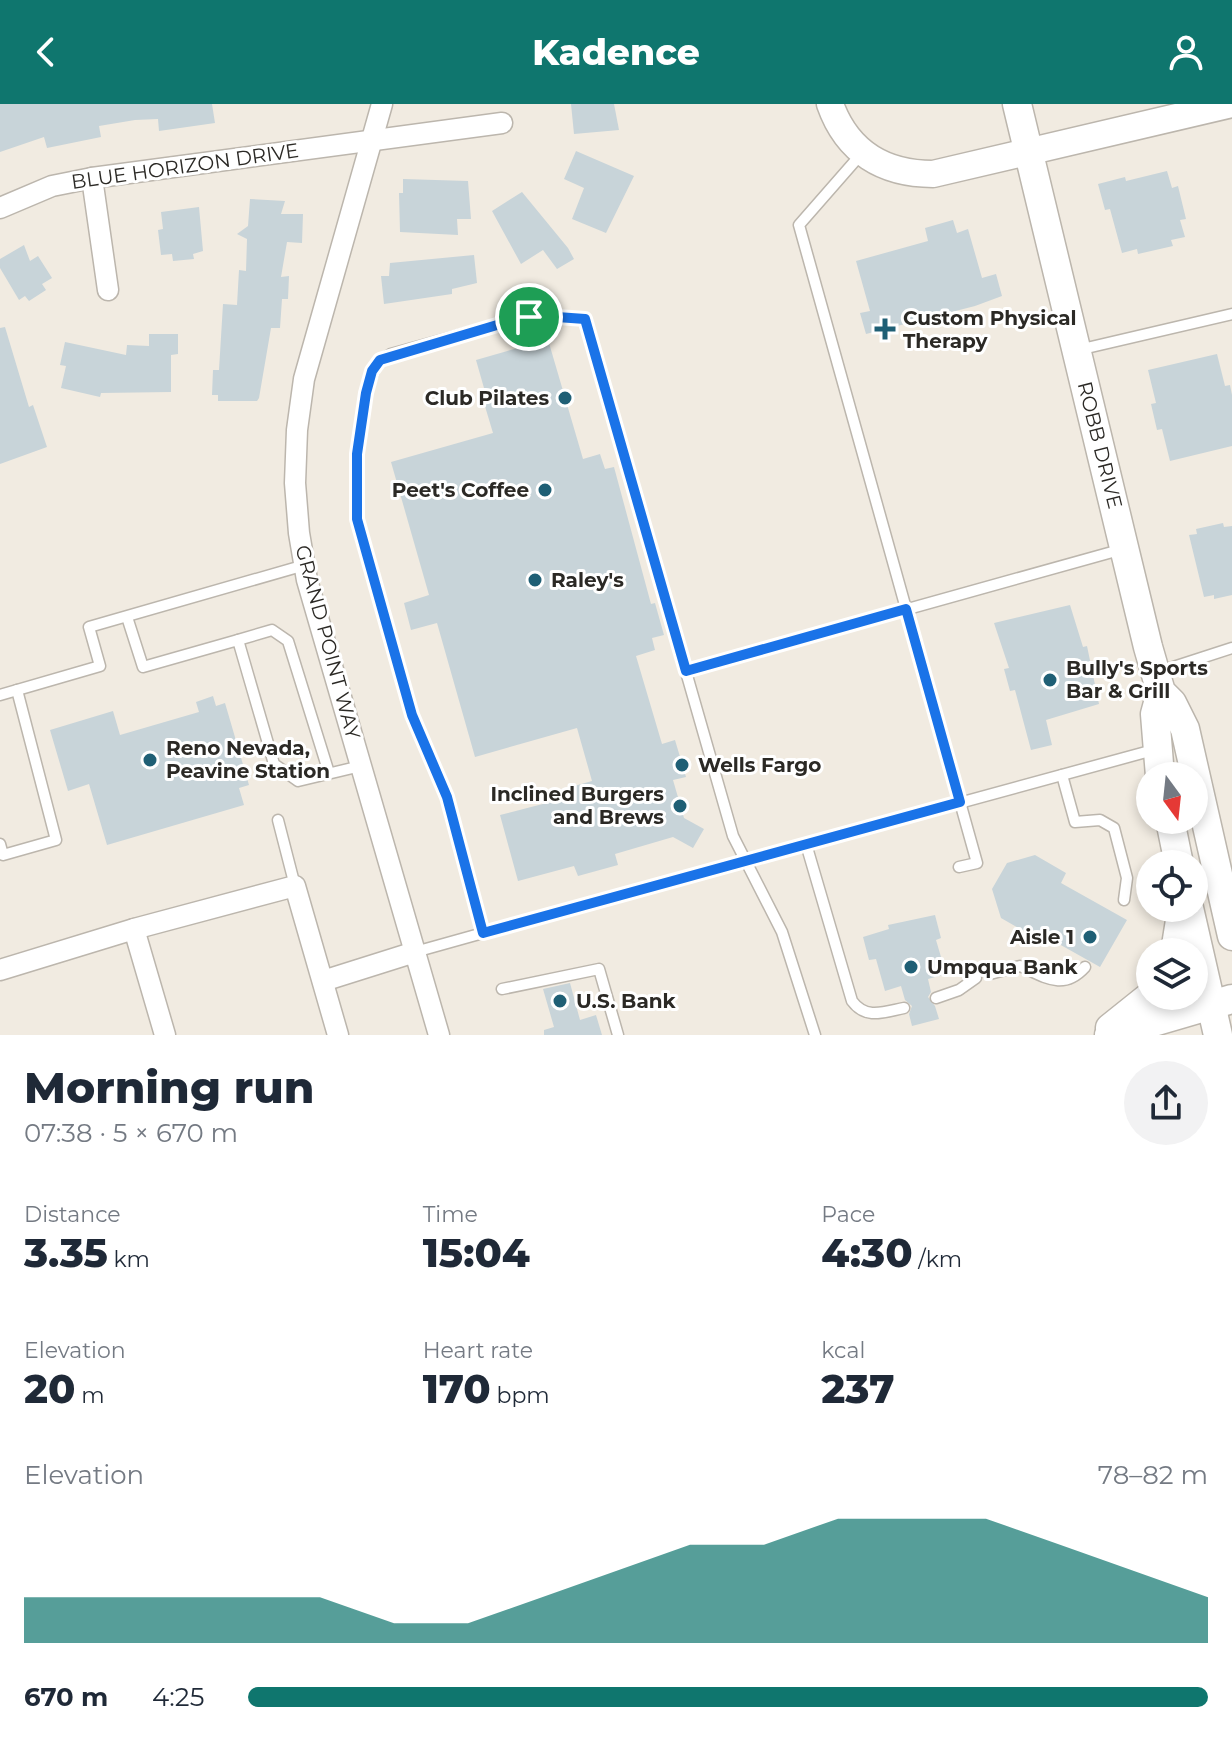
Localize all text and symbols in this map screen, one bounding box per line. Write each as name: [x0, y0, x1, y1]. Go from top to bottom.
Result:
icon: back: [24, 30, 68, 74]
text: Kadence: [532, 30, 700, 74]
icon: person: [1164, 30, 1208, 74]
street label: BLUE HORIZON DRIVE: [70, 138, 300, 194]
pin: [495, 283, 563, 351]
icon: arrive: [507, 295, 551, 339]
place label: Custom Physical Therapy: [903, 306, 1077, 353]
marker: Custom Physical Therapy: [874, 318, 896, 340]
street label: ROBB DRIVE: [1073, 379, 1127, 511]
place label: Club Pilates: [425, 386, 549, 410]
marker: Club Pilates: [556, 389, 574, 407]
place label: Peet's Coffee: [392, 478, 529, 502]
marker: Peet's Coffee: [536, 481, 554, 499]
street label: GRAND POINT WAY: [291, 542, 366, 742]
place label: Raley's: [551, 568, 624, 592]
marker: Raley's: [526, 571, 544, 589]
place label: Bully's Sports Bar & Grill: [1066, 656, 1208, 703]
marker: Bully's Sports Bar & Grill: [1041, 671, 1059, 689]
place label: Reno Nevada, Peavine Station: [166, 736, 330, 783]
marker: Reno Nevada, Peavine Station: [141, 751, 159, 769]
place label: Wells Fargo: [698, 753, 821, 777]
marker: Wells Fargo: [673, 756, 691, 774]
north arrow: [1136, 762, 1208, 834]
map controls: [1136, 762, 1208, 1010]
place label: Inclined Burgers and Brews: [490, 782, 664, 829]
marker: Inclined Burgers and Brews: [671, 797, 689, 815]
button: locate: [1136, 850, 1208, 922]
place label: Aisle 1: [1009, 925, 1074, 949]
marker: Aisle 1: [1081, 928, 1099, 946]
button: layers: [1136, 938, 1208, 1010]
place label: Umpqua Bank: [927, 955, 1079, 979]
marker: Umpqua Bank: [902, 958, 920, 976]
place label: U.S. Bank: [576, 989, 677, 1013]
marker: U.S. Bank: [551, 992, 569, 1010]
text: Morning run: [24, 1060, 314, 1114]
button: share: [1124, 1061, 1208, 1145]
text: 07:38 · 5 × 670 m: [24, 1117, 238, 1149]
text: Distance: [24, 1201, 121, 1228]
text: Time: [423, 1201, 478, 1228]
text: Pace: [821, 1201, 875, 1228]
text: 3.35: [24, 1228, 108, 1277]
text: 15:04: [423, 1228, 530, 1277]
text: 4:30: [821, 1228, 913, 1277]
text: km: [108, 1246, 150, 1273]
text: /km: [913, 1246, 962, 1273]
text: Elevation: [24, 1337, 126, 1364]
text: Heart rate: [423, 1337, 533, 1364]
text: kcal: [821, 1337, 865, 1364]
text: 20: [24, 1364, 75, 1413]
text: 170: [423, 1364, 491, 1413]
text: 237: [821, 1364, 894, 1413]
text: m: [75, 1382, 104, 1409]
text: bpm: [491, 1382, 550, 1409]
text: Elevation: [24, 1459, 144, 1491]
text: 78–82 m: [1098, 1459, 1208, 1491]
text: 670 m: [24, 1681, 108, 1713]
text: 4:25: [152, 1681, 204, 1713]

